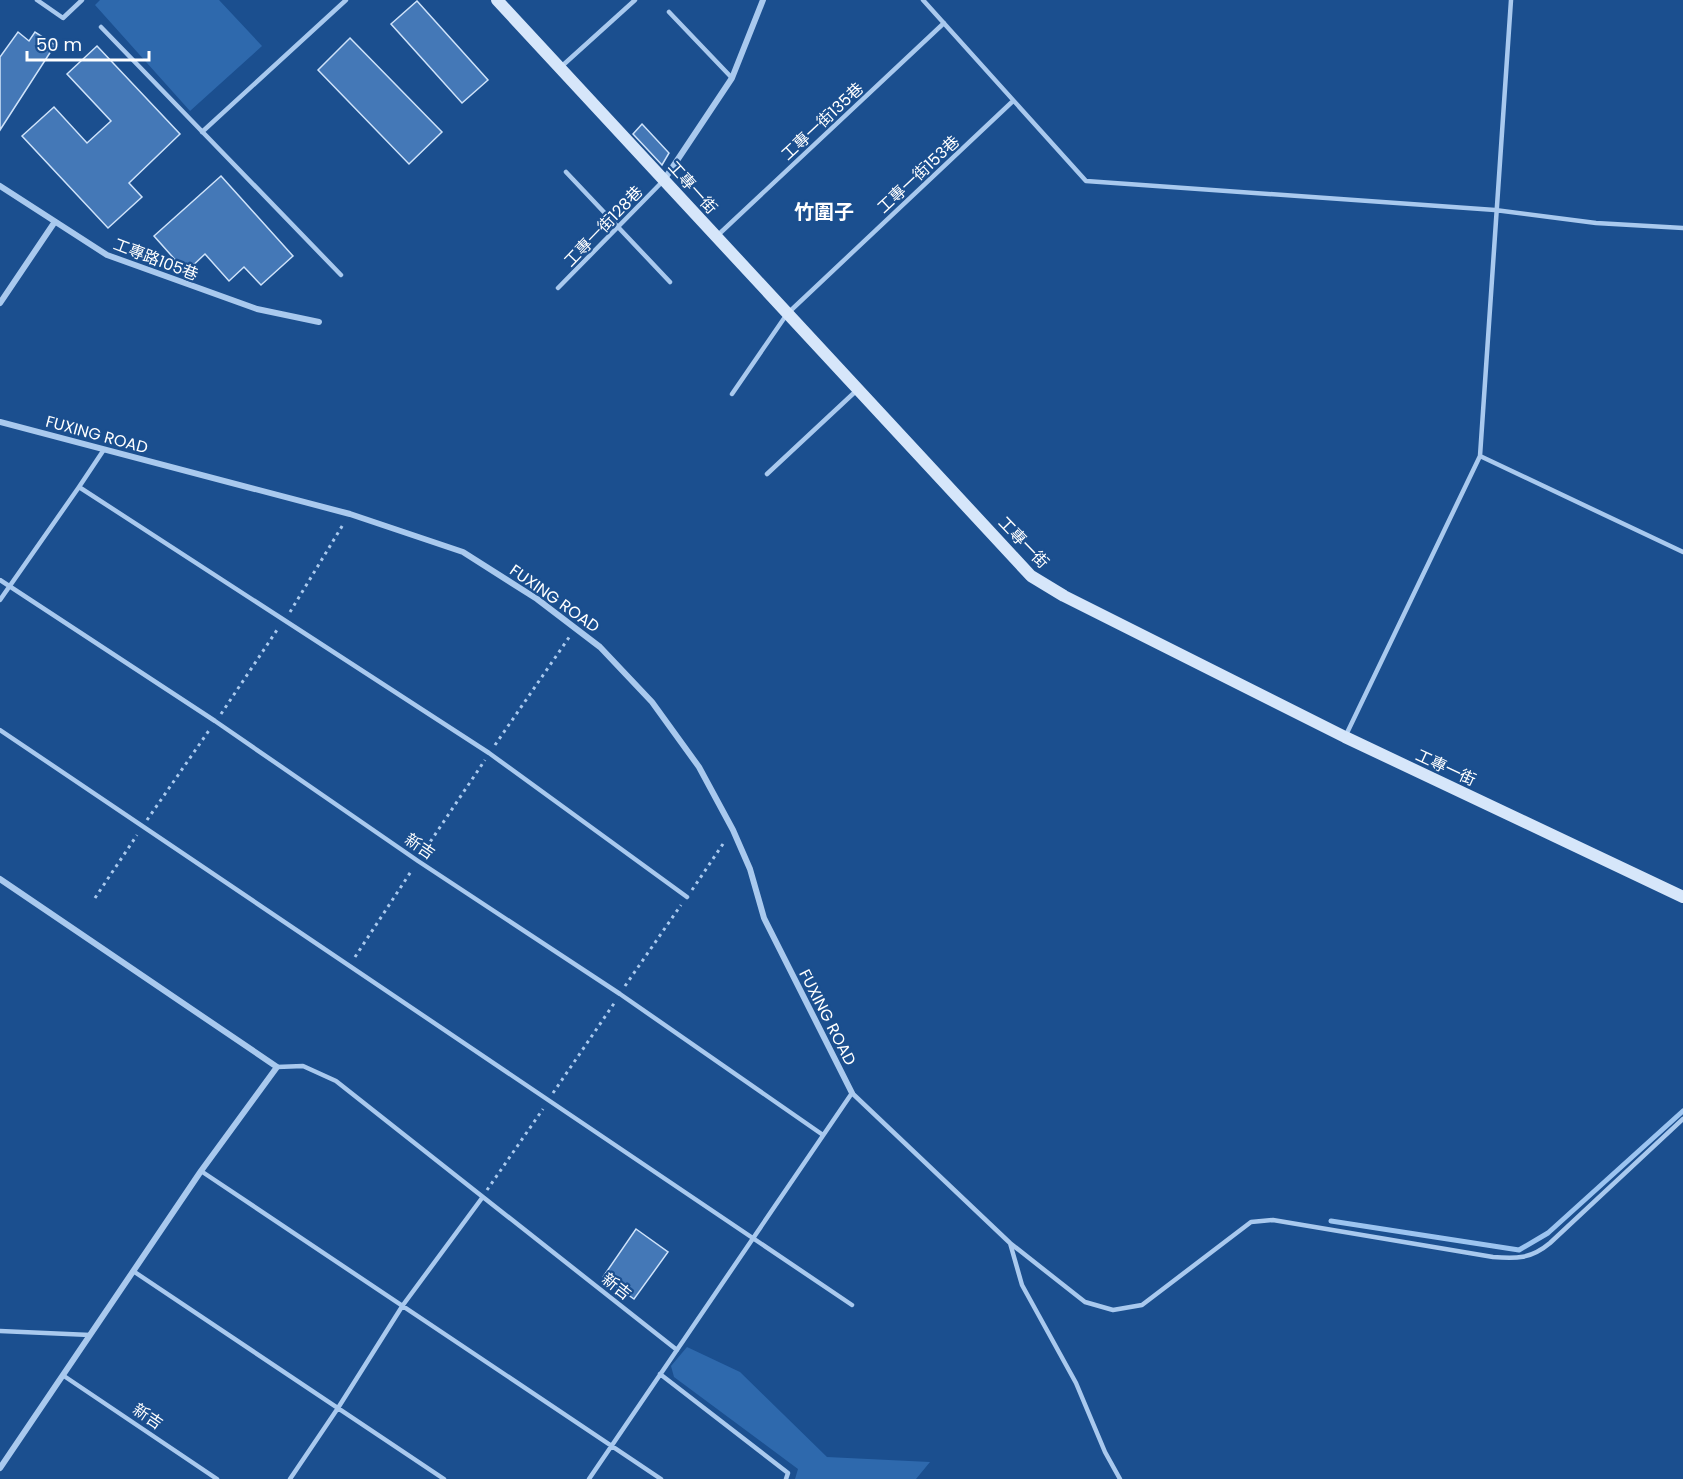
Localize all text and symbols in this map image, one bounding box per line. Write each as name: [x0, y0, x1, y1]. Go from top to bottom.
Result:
scale bar: [27, 24, 148, 62]
text: 50 m: [36, 32, 82, 57]
street label: 工專一街135巷: [776, 77, 868, 165]
street label: 工專一街153巷: [872, 130, 964, 218]
street label: 工專一街: [663, 156, 723, 219]
street label: 工專一街128巷: [559, 181, 648, 272]
district label: 竹圍子: [794, 198, 854, 226]
street label: 工專路105巷: [110, 233, 202, 286]
street label: FUXING ROAD: [43, 410, 151, 459]
street label: 工專一街: [993, 511, 1054, 573]
street label: FUXING ROAD: [505, 559, 604, 638]
street label: 工專一街: [1412, 744, 1480, 791]
street label: 新吉: [400, 828, 439, 865]
street label: FUXING ROAD: [793, 965, 862, 1069]
street label: 新吉: [597, 1267, 636, 1305]
street label: 新吉: [128, 1398, 167, 1435]

